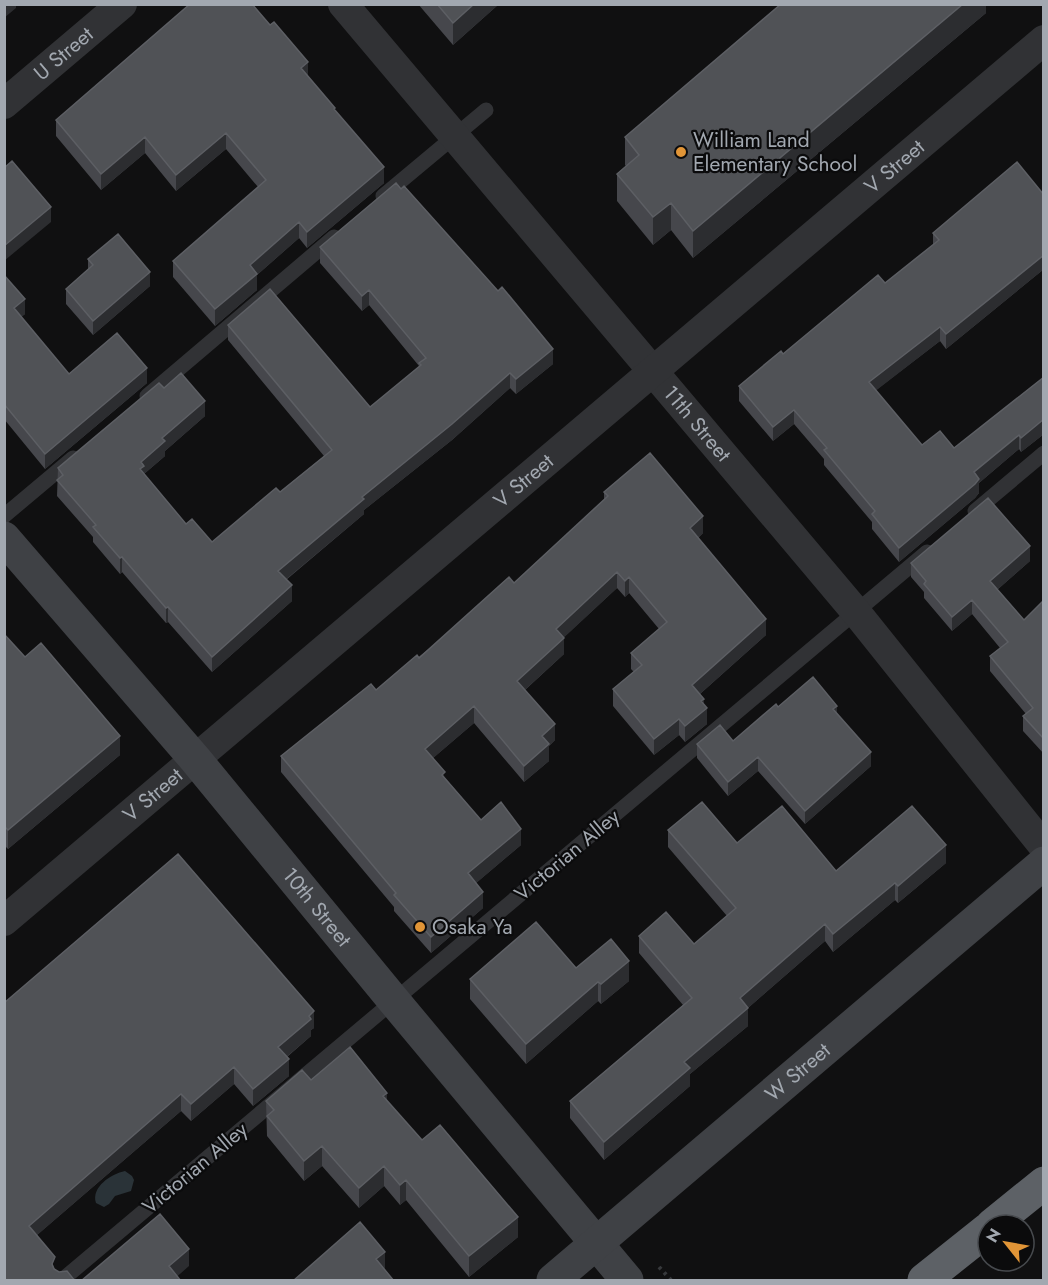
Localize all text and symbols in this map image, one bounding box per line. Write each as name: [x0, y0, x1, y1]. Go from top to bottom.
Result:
street label: U Street: [27, 20, 100, 88]
place label: William Land Elementary School: [693, 125, 857, 179]
street label: V Street: [858, 133, 931, 201]
marker: William Land Elementary School: [674, 145, 688, 159]
street label: 11th Street: [656, 379, 738, 468]
street label: V Street: [487, 447, 560, 515]
street label: V Street: [116, 761, 189, 829]
street label: Victorian Alley: [508, 801, 627, 908]
street label: 10th Street: [275, 861, 359, 953]
place label: Osaka Ya: [432, 912, 513, 942]
marker: Osaka Ya: [413, 920, 427, 934]
street label: W Street: [759, 1036, 837, 1109]
street label: Victorian Alley: [136, 1114, 255, 1221]
north arrow: [976, 1213, 1036, 1273]
text: N: [980, 1224, 1007, 1247]

